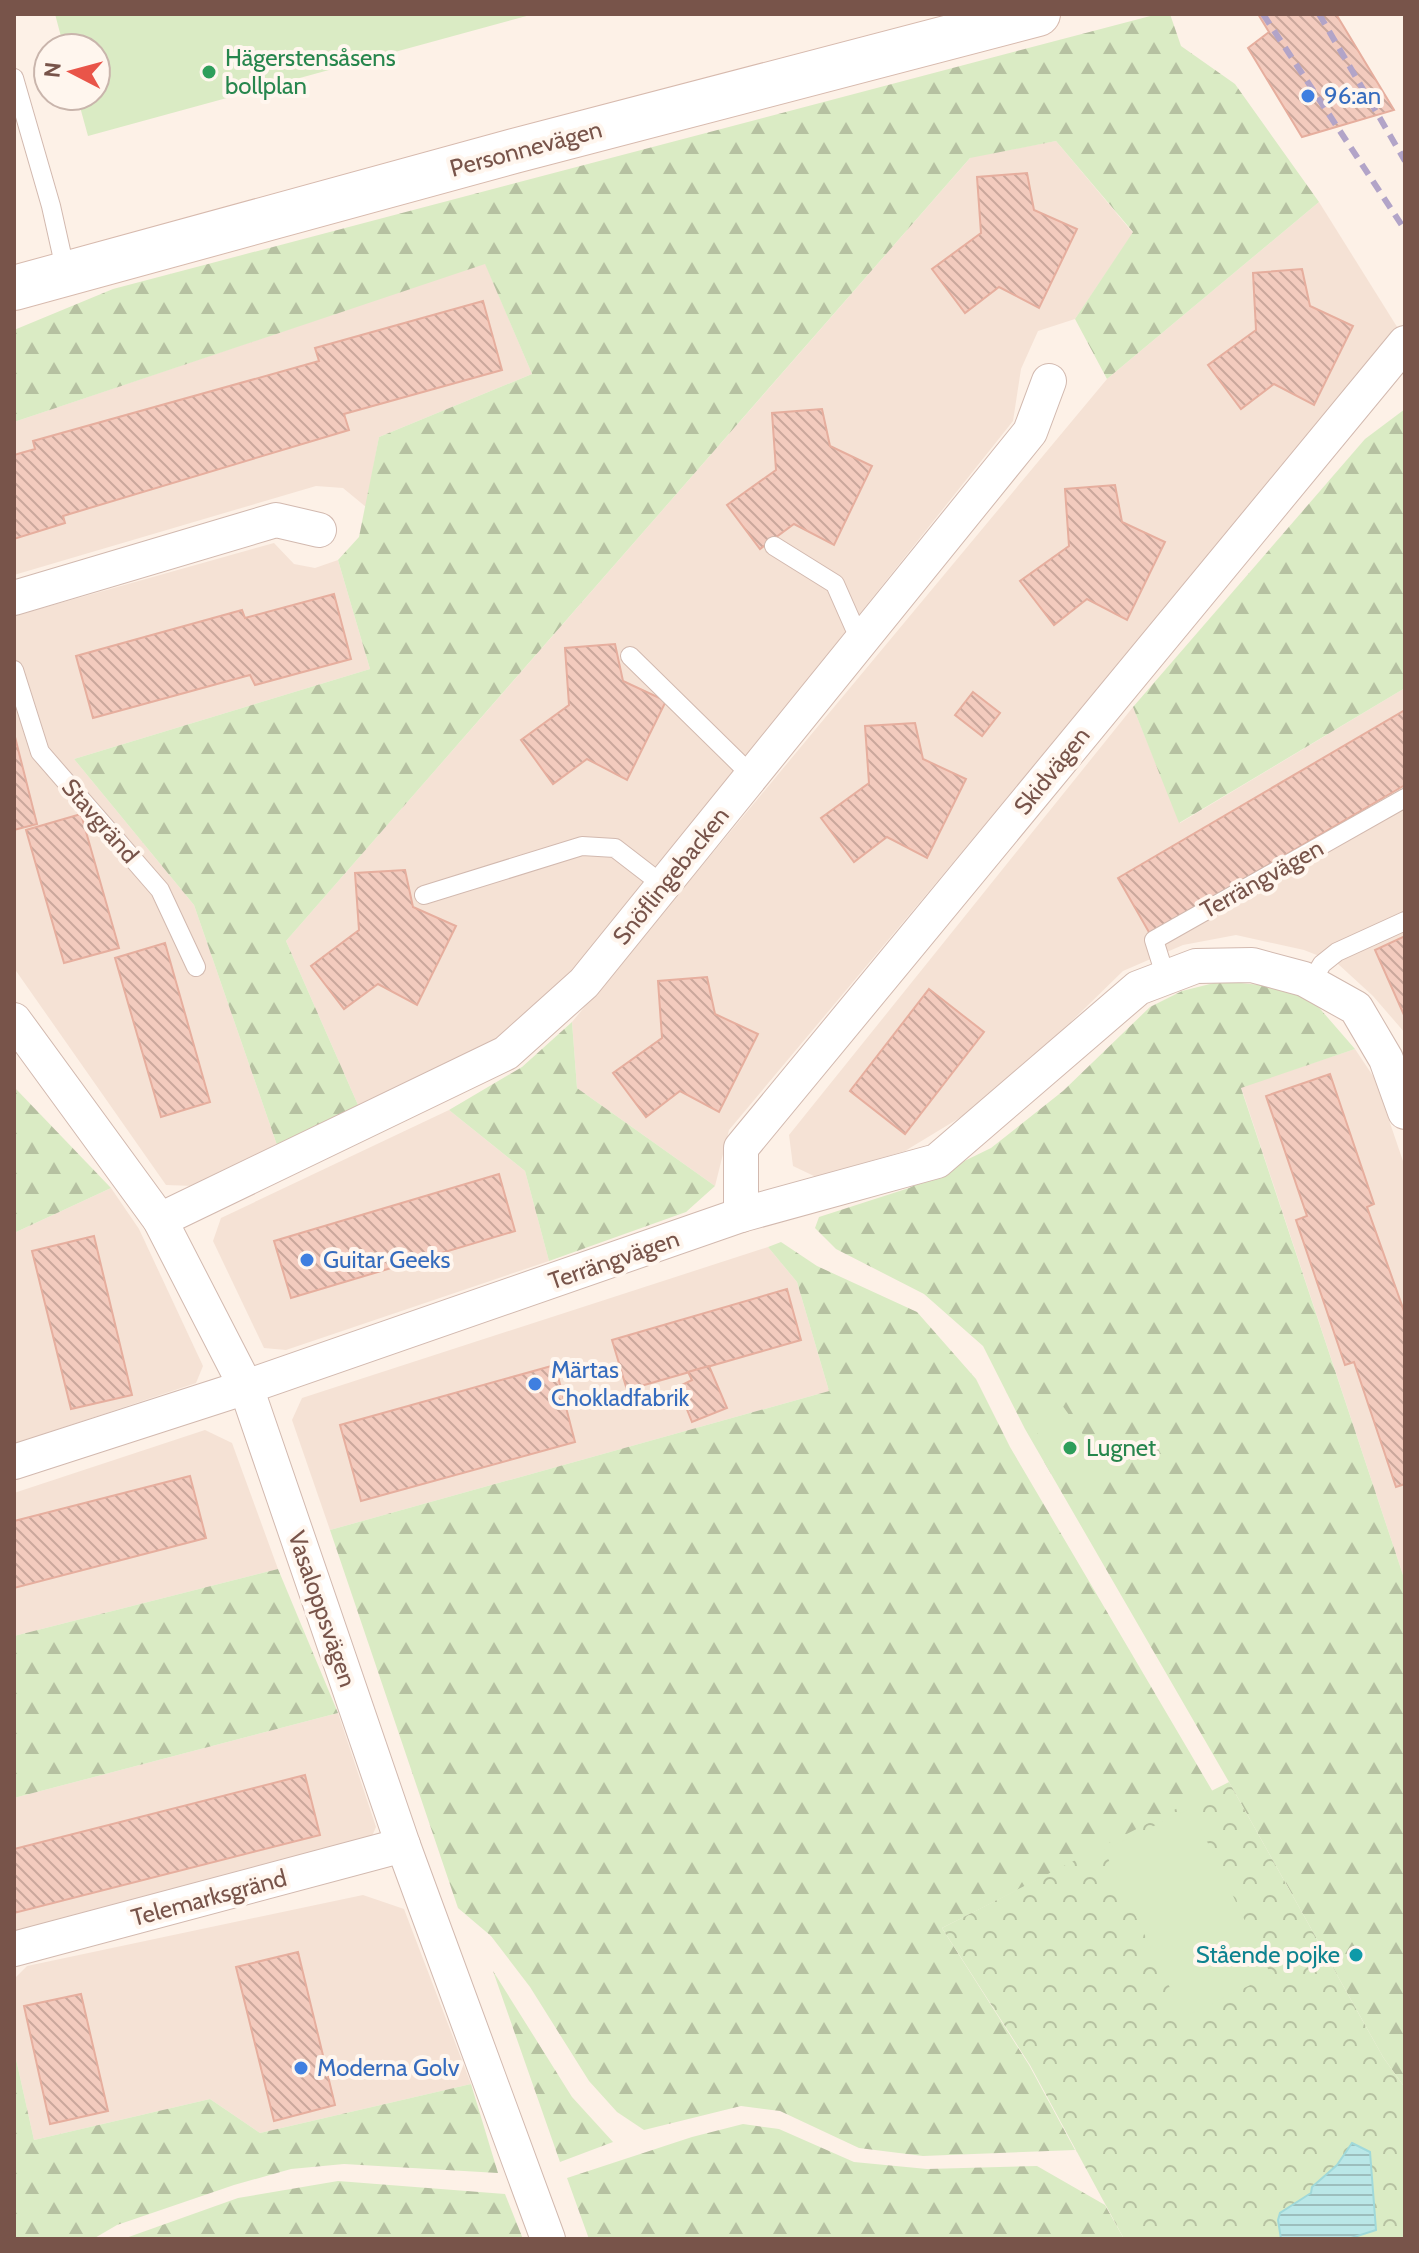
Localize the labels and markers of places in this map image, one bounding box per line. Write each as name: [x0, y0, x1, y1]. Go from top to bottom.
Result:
place label: Hägerstensåsens bollplan: [225, 43, 396, 100]
marker: Hägerstensåsens bollplan: [200, 63, 218, 81]
place label: 96:an: [1324, 81, 1381, 110]
marker: 96:an: [1299, 87, 1317, 105]
place label: Guitar Geeks: [323, 1245, 451, 1274]
marker: Guitar Geeks: [298, 1251, 316, 1269]
place label: Märtas Chokladfabrik: [551, 1355, 690, 1412]
marker: Märtas Chokladfabrik: [526, 1375, 544, 1393]
place label: Lugnet: [1086, 1433, 1156, 1462]
marker: Lugnet: [1061, 1439, 1079, 1457]
place label: Stående pojke: [1196, 1940, 1340, 1969]
marker: Stående pojke: [1347, 1946, 1365, 1964]
place label: Moderna Golv: [317, 2053, 460, 2082]
marker: Moderna Golv: [292, 2059, 310, 2077]

